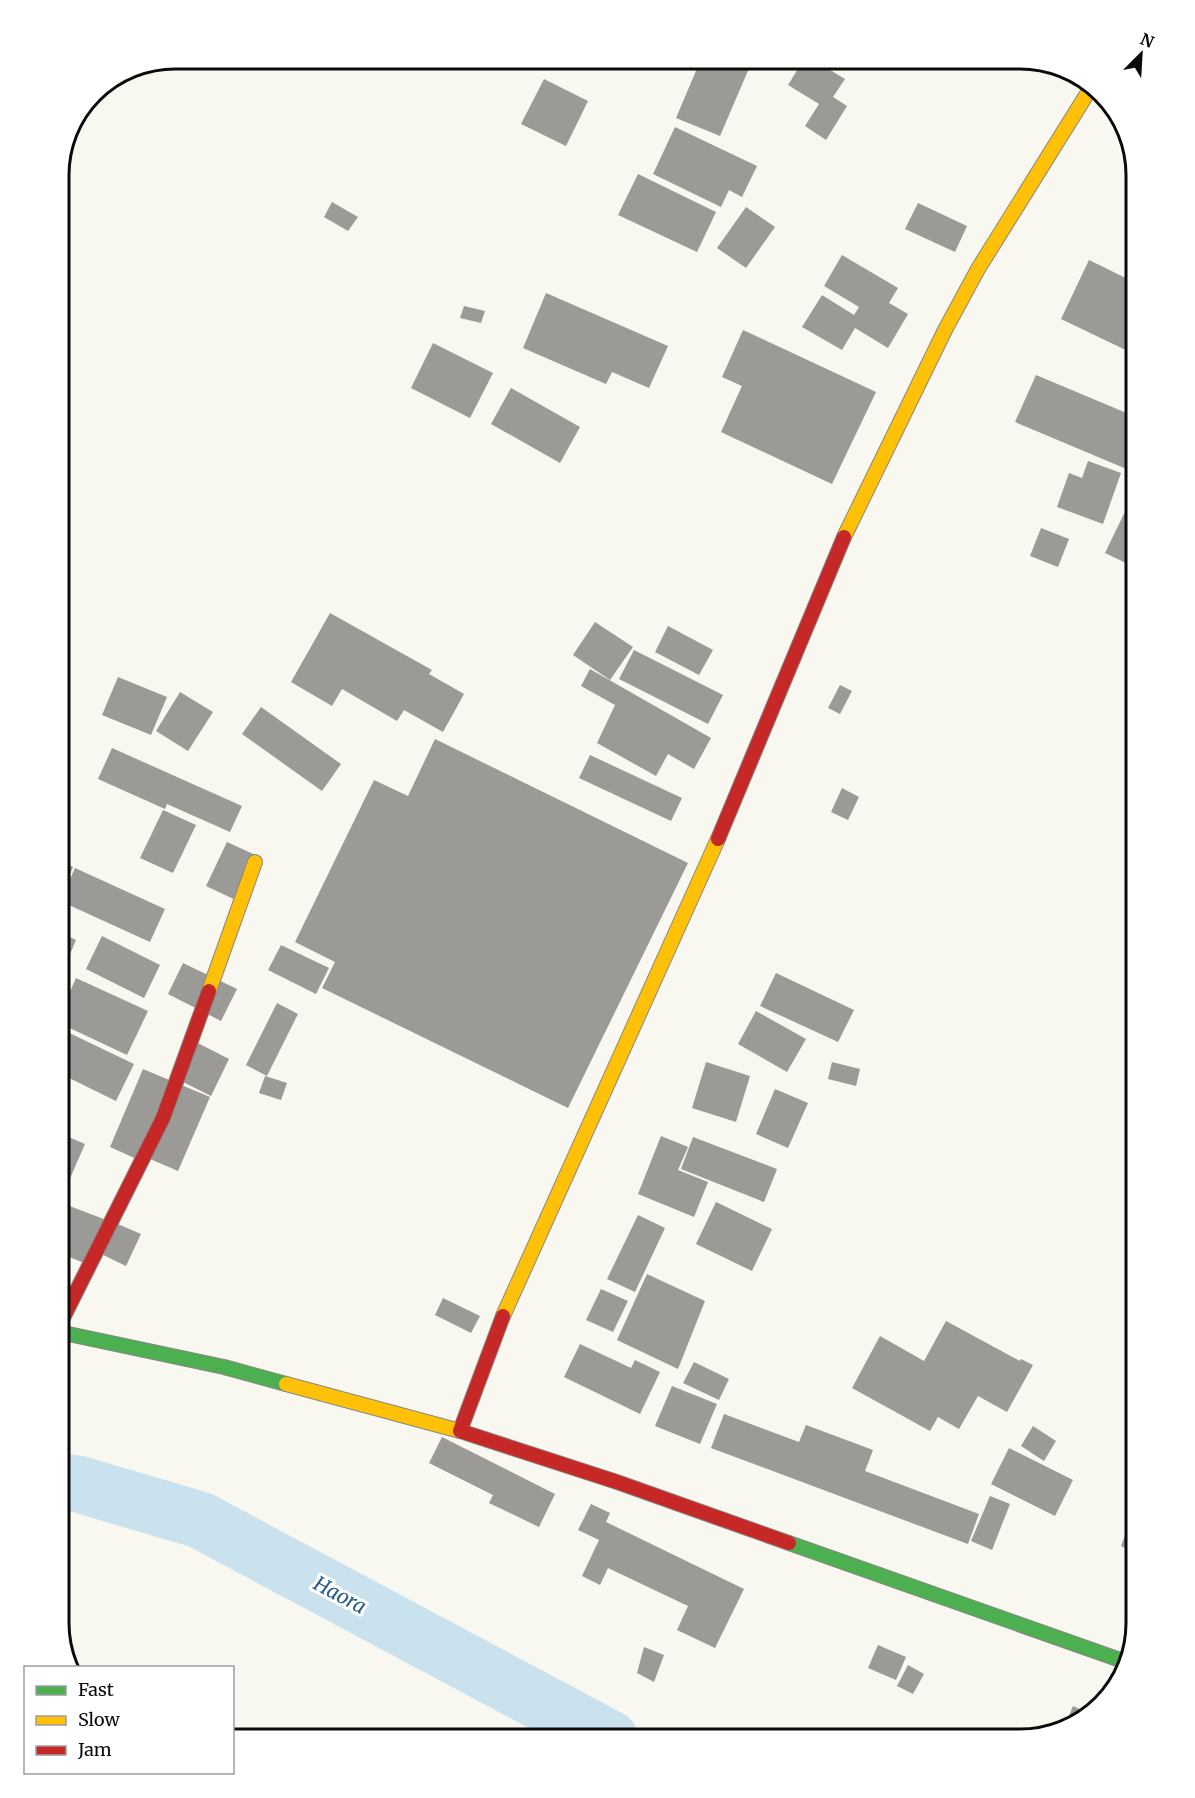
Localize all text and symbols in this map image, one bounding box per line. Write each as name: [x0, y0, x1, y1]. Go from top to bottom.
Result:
north arrow: [1111, 24, 1171, 84]
text: N: [1137, 29, 1157, 52]
water label: Haora: [309, 1570, 371, 1619]
legend: [24, 1666, 234, 1774]
text: Fast: [78, 1678, 114, 1701]
text: Slow: [78, 1708, 121, 1731]
text: Jam: [77, 1738, 112, 1761]

